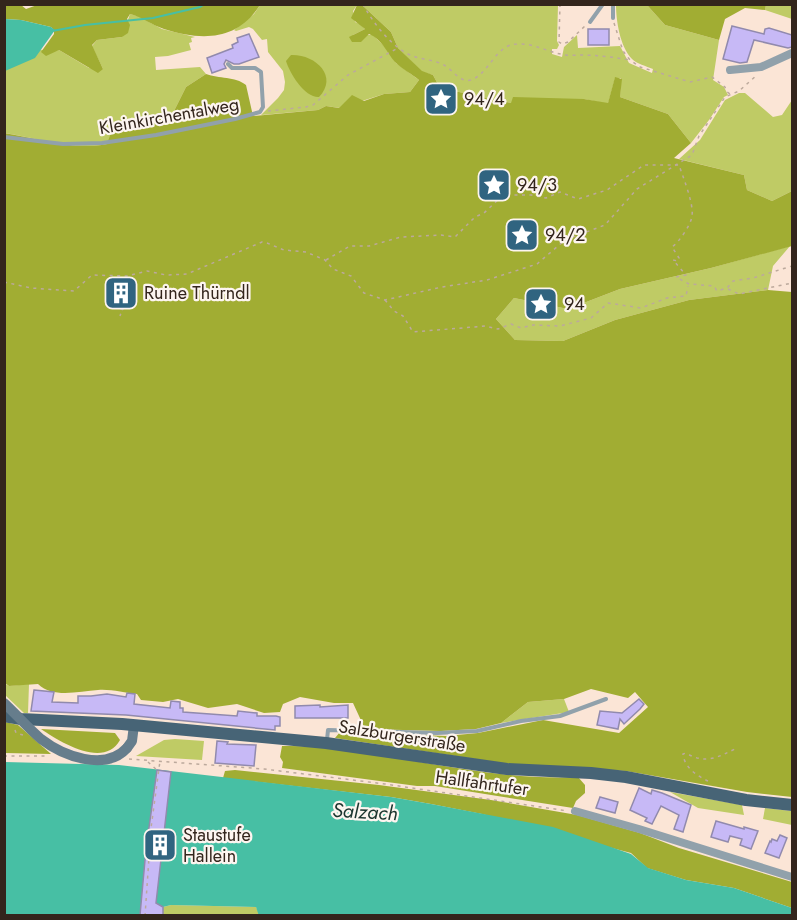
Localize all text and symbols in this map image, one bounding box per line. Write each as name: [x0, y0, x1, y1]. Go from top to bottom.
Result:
place icon: 94/4: [423, 81, 459, 117]
place label: 94/4: [464, 86, 505, 112]
street label: Kleinkirchentalweg: [97, 91, 241, 141]
place icon: 94/3: [476, 167, 512, 203]
place label: 94/3: [517, 172, 557, 198]
place icon: 94/2: [504, 217, 540, 253]
place label: 94/2: [545, 222, 585, 248]
building icon: Ruine Thürndl: [103, 275, 139, 311]
place label: Ruine Thürndl: [144, 280, 250, 306]
place icon: 94: [523, 286, 559, 322]
place label: 94: [564, 291, 585, 317]
street label: Salzburgerstraße: [337, 713, 467, 759]
street label: Hallfahrtufer: [434, 764, 531, 803]
water label: Salzach: [331, 796, 399, 828]
place label: Staustufe Hallein: [183, 822, 251, 869]
building icon: Staustufe Hallein: [142, 827, 178, 863]

